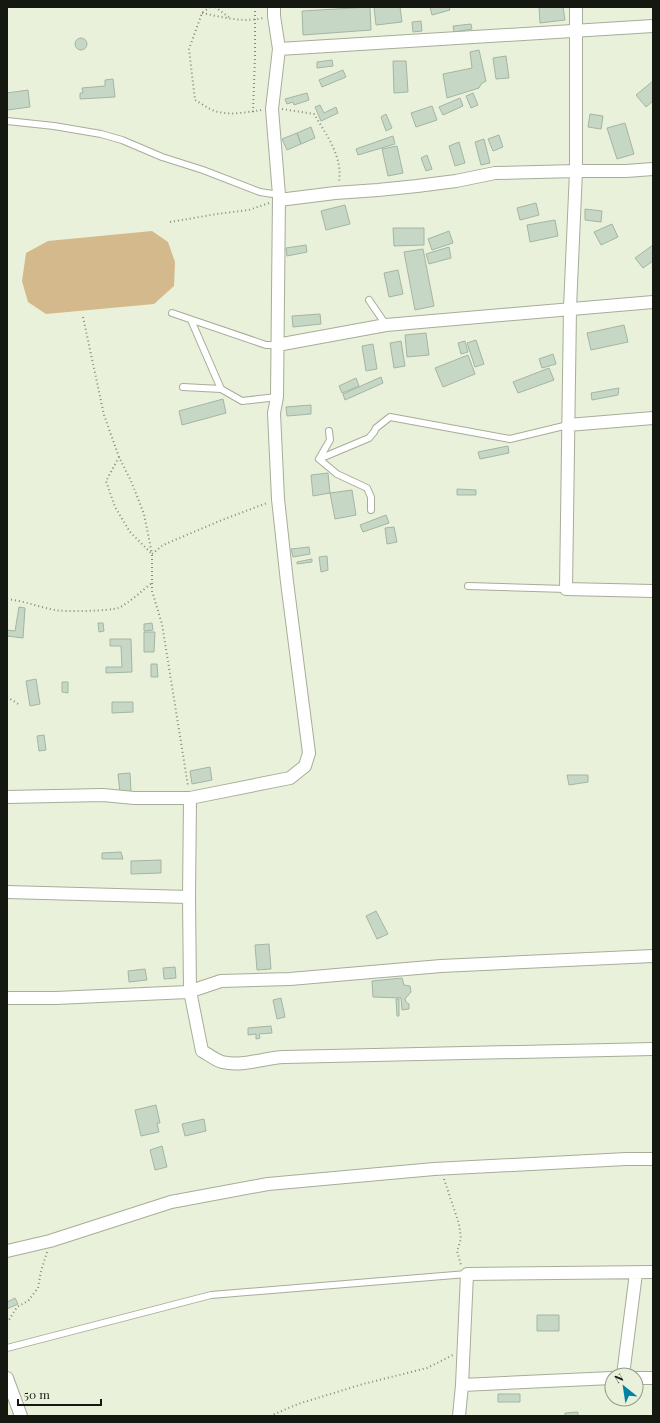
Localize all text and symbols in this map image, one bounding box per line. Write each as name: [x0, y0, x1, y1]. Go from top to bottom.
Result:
north arrow: [604, 1367, 644, 1407]
text: N: [612, 1369, 626, 1386]
scale bar: [18, 1381, 101, 1407]
text: 50 m: [24, 1386, 50, 1402]

